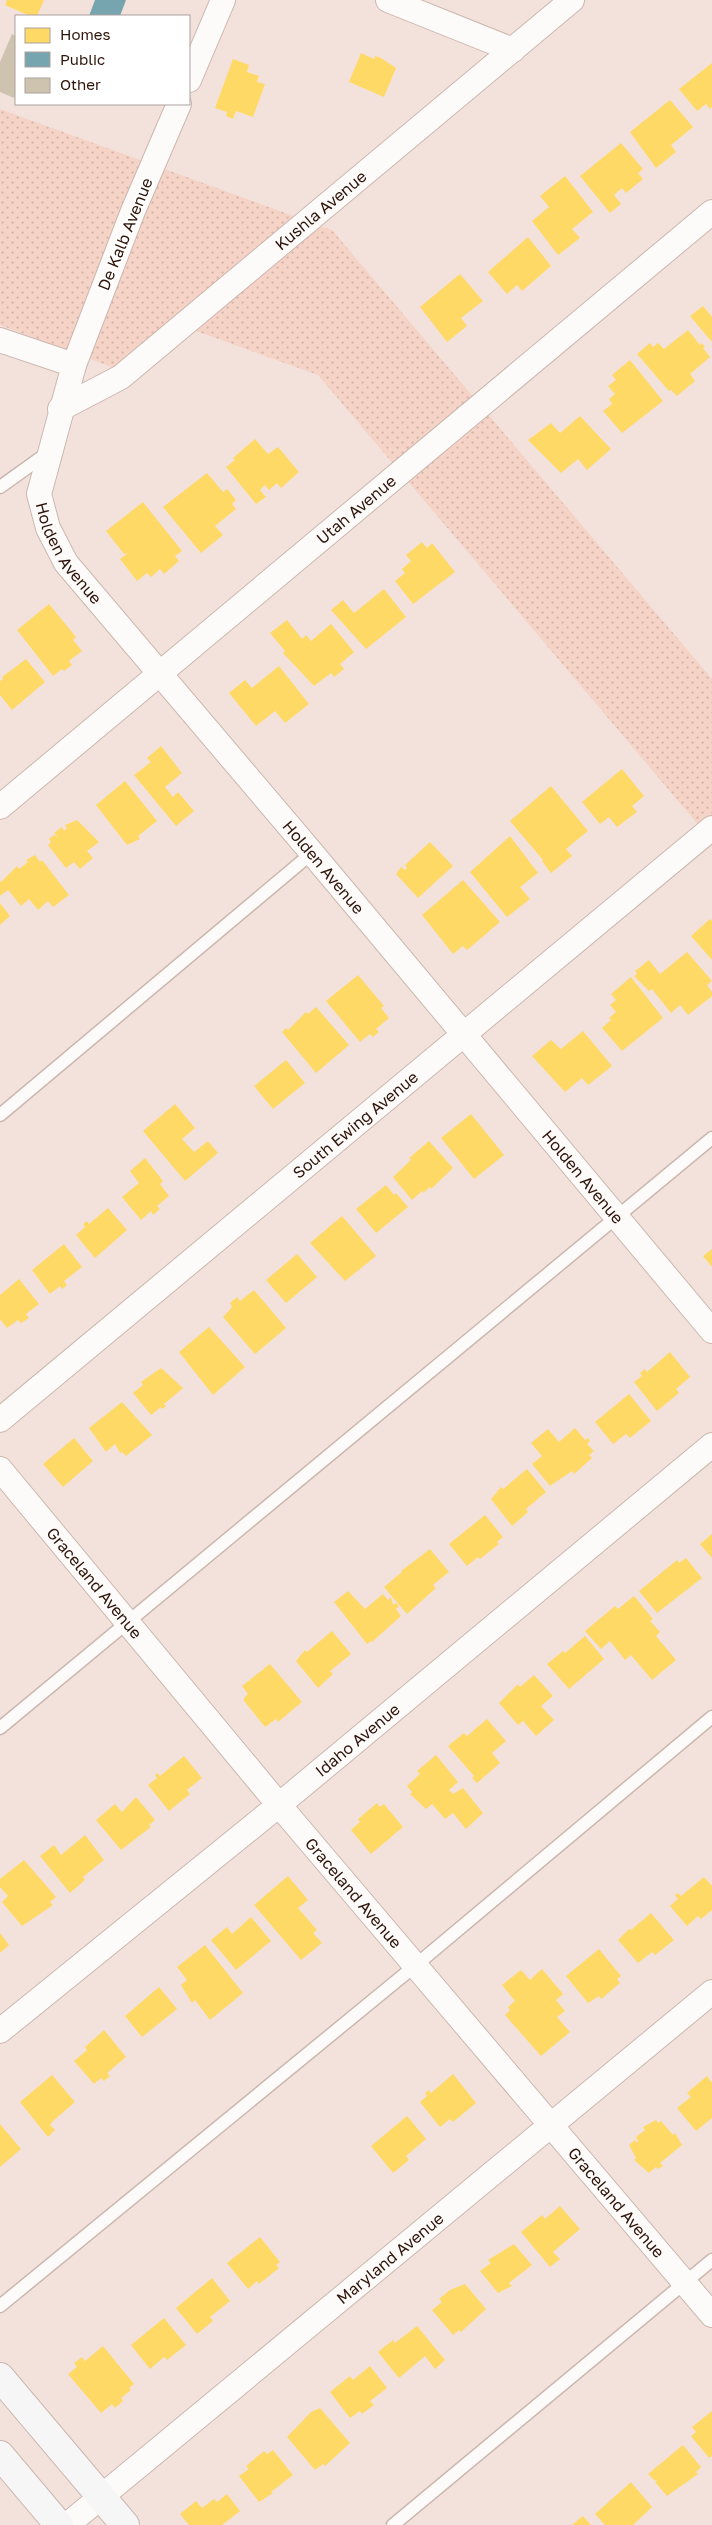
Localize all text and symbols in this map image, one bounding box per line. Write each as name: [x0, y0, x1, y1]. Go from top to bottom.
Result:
legend: [15, 15, 190, 105]
text: Homes: [60, 25, 110, 43]
text: Public: [60, 50, 105, 68]
text: Other: [60, 75, 101, 93]
street label: Kushla Avenue: [271, 166, 371, 254]
street label: De Kalb Avenue: [93, 175, 157, 293]
street label: Utah Avenue: [312, 471, 400, 548]
street label: Holden Avenue: [32, 500, 106, 608]
street label: Holden Avenue: [279, 816, 369, 918]
street label: South Ewing Avenue: [289, 1067, 422, 1182]
street label: Holden Avenue: [538, 1126, 628, 1228]
street label: Graceland Avenue: [43, 1523, 147, 1643]
street label: Idaho Avenue: [311, 1699, 404, 1781]
street label: Graceland Avenue: [301, 1833, 406, 1952]
street label: Graceland Avenue: [564, 2143, 669, 2262]
street label: Maryland Avenue: [332, 2208, 448, 2308]

